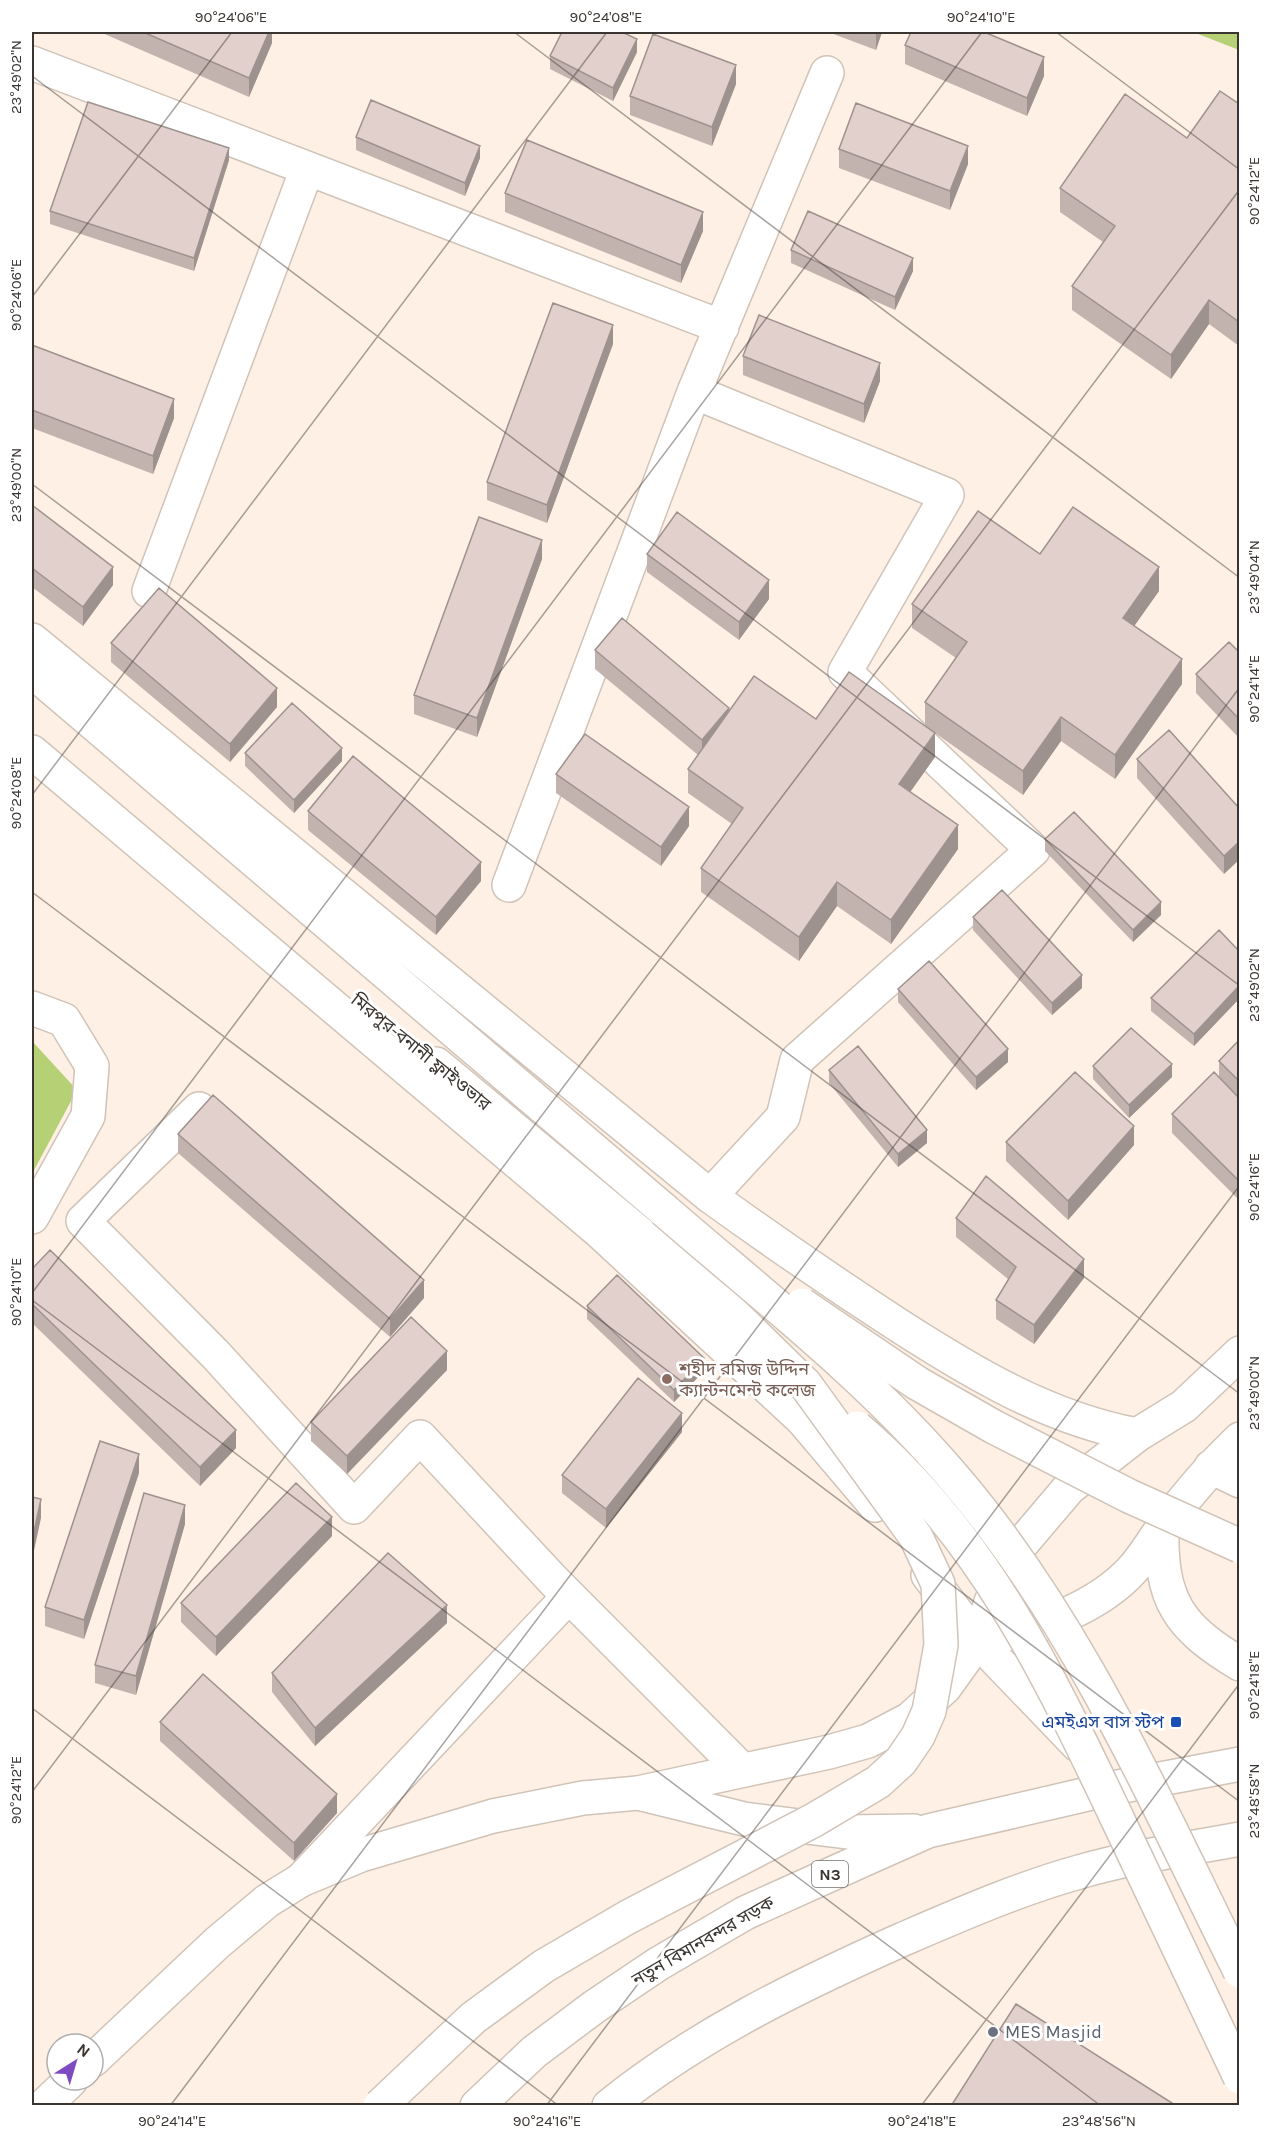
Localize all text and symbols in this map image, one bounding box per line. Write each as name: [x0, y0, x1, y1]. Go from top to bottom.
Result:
text: 90°24'06"E: [195, 8, 267, 26]
text: 90°24'08"E: [570, 8, 642, 26]
text: 90°24'10"E: [947, 8, 1015, 26]
text: 23°49'02"N: [7, 40, 25, 114]
text: 90°24'12"E: [1245, 157, 1263, 225]
text: 90°24'06"E: [7, 259, 25, 331]
text: 23°49'00"N: [7, 448, 25, 522]
text: 23°49'04"N: [1245, 540, 1263, 614]
text: 90°24'14"E: [1245, 655, 1263, 723]
text: 90°24'08"E: [7, 757, 25, 829]
text: 23°49'02"N: [1245, 948, 1263, 1022]
street label: মিরপুর-বনানী ফ্লাইওভার: [346, 988, 496, 1115]
text: 90°24'16"E: [1245, 1153, 1263, 1221]
text: 90°24'10"E: [7, 1258, 25, 1326]
text: 23°49'00"N: [1245, 1356, 1263, 1430]
place label: শহীদ রমিজ উদ্দিন ক্যান্টনমেন্ট কলেজ: [678, 1358, 816, 1401]
marker: শহীদ রমিজ উদ্দিন ক্যান্টনমেন্ট কলেজ: [660, 1372, 674, 1386]
text: 90°24'18"E: [1245, 1651, 1263, 1720]
place label: এমইএস বাস স্টপ: [1041, 1711, 1165, 1733]
marker: এমইএস বাস স্টপ: [1169, 1715, 1183, 1729]
text: 90°24'12"E: [7, 1756, 25, 1824]
text: 23°48'58"N: [1245, 1764, 1263, 1838]
road number: N3: [812, 1861, 848, 1887]
street label: নতুন বিমানবন্দর সড়ক: [627, 1891, 778, 1991]
place label: MES Masjid: [1005, 2021, 1102, 2043]
marker: MES Masjid: [986, 2025, 1000, 2039]
north arrow: [45, 2032, 105, 2092]
text: N: [73, 2039, 94, 2061]
text: 90°24'14"E: [138, 2112, 206, 2130]
text: 90°24'16"E: [513, 2112, 581, 2130]
text: 90°24'18"E: [888, 2112, 957, 2130]
text: 23°48'56"N: [1062, 2112, 1136, 2130]

